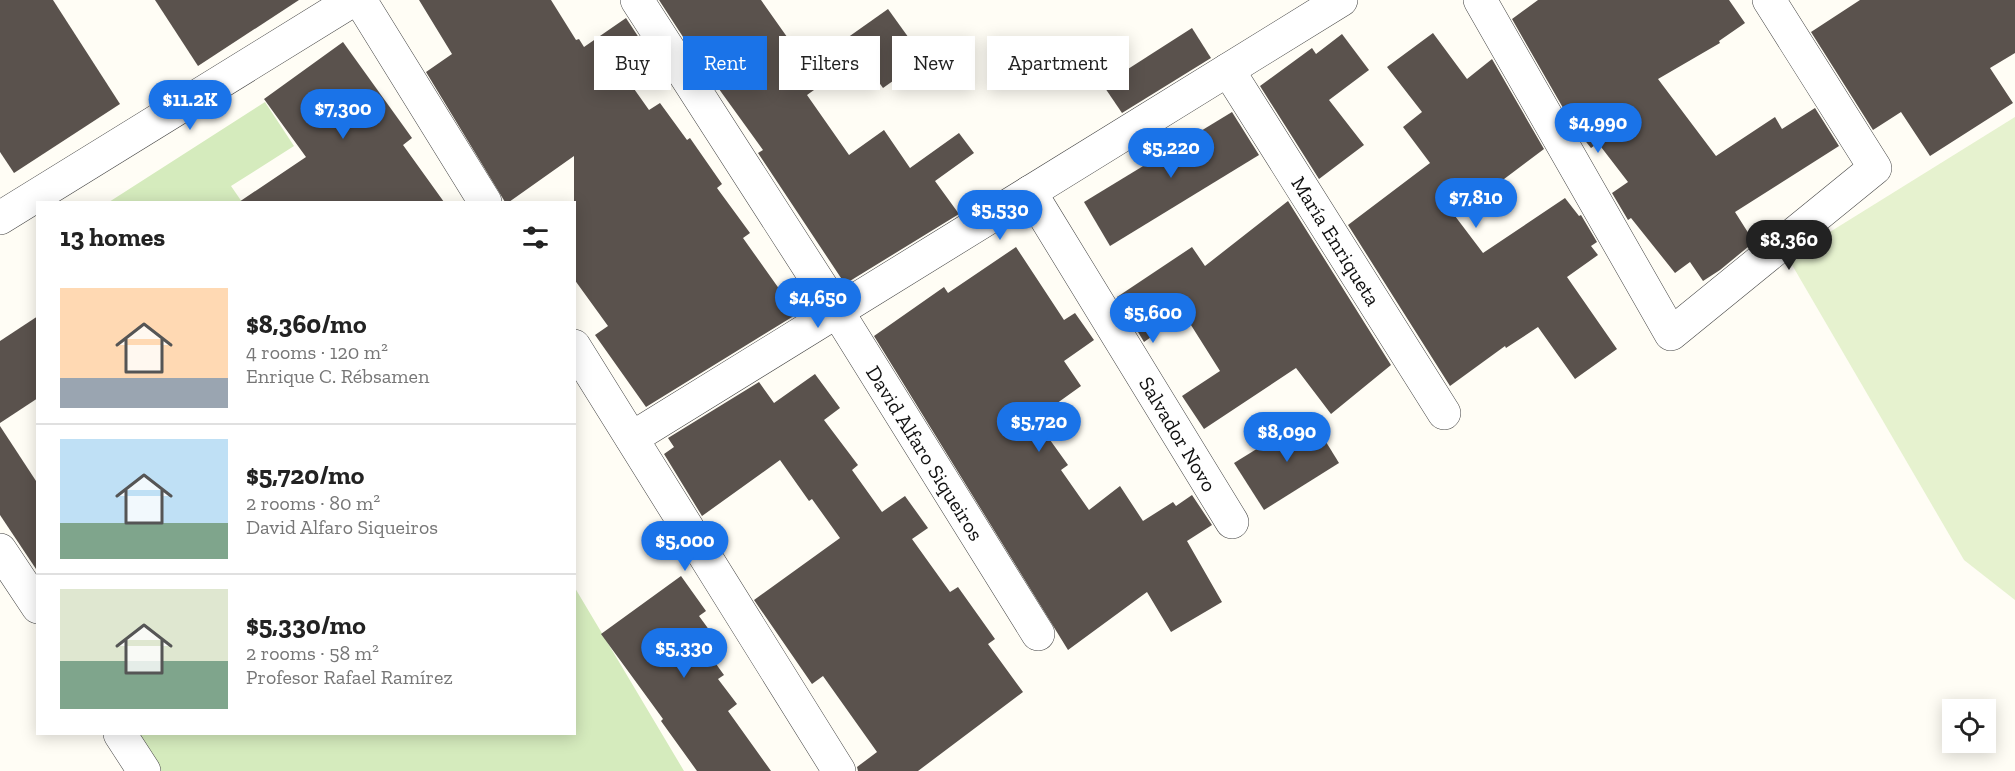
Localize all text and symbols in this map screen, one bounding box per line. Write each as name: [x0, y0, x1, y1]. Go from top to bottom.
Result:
chip: Buy: [594, 36, 671, 90]
chip: Rent: [683, 36, 767, 90]
chip: Filters: [779, 36, 880, 90]
chip: New: [892, 36, 975, 90]
chip: Apartment: [987, 36, 1129, 90]
pin: $11.2K: [141, 80, 239, 131]
text: $11.2K: [163, 87, 217, 111]
pin: $7,300: [294, 89, 392, 140]
text: $7,300: [314, 96, 372, 120]
pin: $4,990: [1549, 103, 1647, 154]
text: $4,990: [1569, 110, 1627, 134]
pin: $5,220: [1122, 128, 1220, 179]
text: $5,220: [1142, 135, 1200, 159]
street label: María Enriqueta: [1286, 172, 1386, 310]
pin: $7,810: [1427, 178, 1525, 229]
text: $7,810: [1449, 185, 1503, 209]
pin: $5,530: [951, 190, 1049, 241]
text: $5,530: [971, 197, 1029, 221]
pin: $8,360: [1740, 220, 1838, 271]
text: 13 homes: [60, 221, 165, 253]
icon: filters: [519, 221, 552, 254]
text: $8,360: [1760, 227, 1818, 251]
pin: $4,650: [769, 278, 867, 329]
text: $4,650: [789, 285, 847, 309]
pin: $5,600: [1104, 293, 1202, 344]
text: $5,600: [1124, 300, 1182, 324]
text: $8,360/mo: [246, 308, 366, 340]
icon: home: [108, 312, 180, 384]
text: 4 rooms · 120 m²: [246, 340, 388, 364]
street label: David Alfaro Siqueiros: [861, 361, 989, 545]
text: Enrique C. Rébsamen: [246, 364, 429, 388]
street label: Salvador Novo: [1134, 372, 1222, 496]
pin: $5,720: [990, 402, 1088, 453]
text: $5,720: [1011, 409, 1067, 433]
pin: $8,090: [1238, 412, 1336, 463]
text: $8,090: [1258, 419, 1316, 443]
text: $5,720/mo: [246, 459, 364, 491]
icon: home: [108, 463, 180, 535]
text: 2 rooms · 80 m²: [246, 491, 380, 515]
text: David Alfaro Siqueiros: [246, 515, 438, 539]
pin: $5,000: [636, 521, 734, 572]
text: $5,000: [655, 528, 715, 552]
text: $5,330/mo: [246, 609, 366, 641]
icon: home: [108, 613, 180, 685]
pin: $5,330: [635, 628, 733, 679]
text: $5,330: [655, 635, 713, 659]
text: 2 rooms · 58 m²: [246, 641, 379, 665]
text: Profesor Rafael Ramírez: [246, 665, 453, 689]
map controls: [1942, 699, 1996, 753]
button: locate: [1942, 699, 1996, 753]

